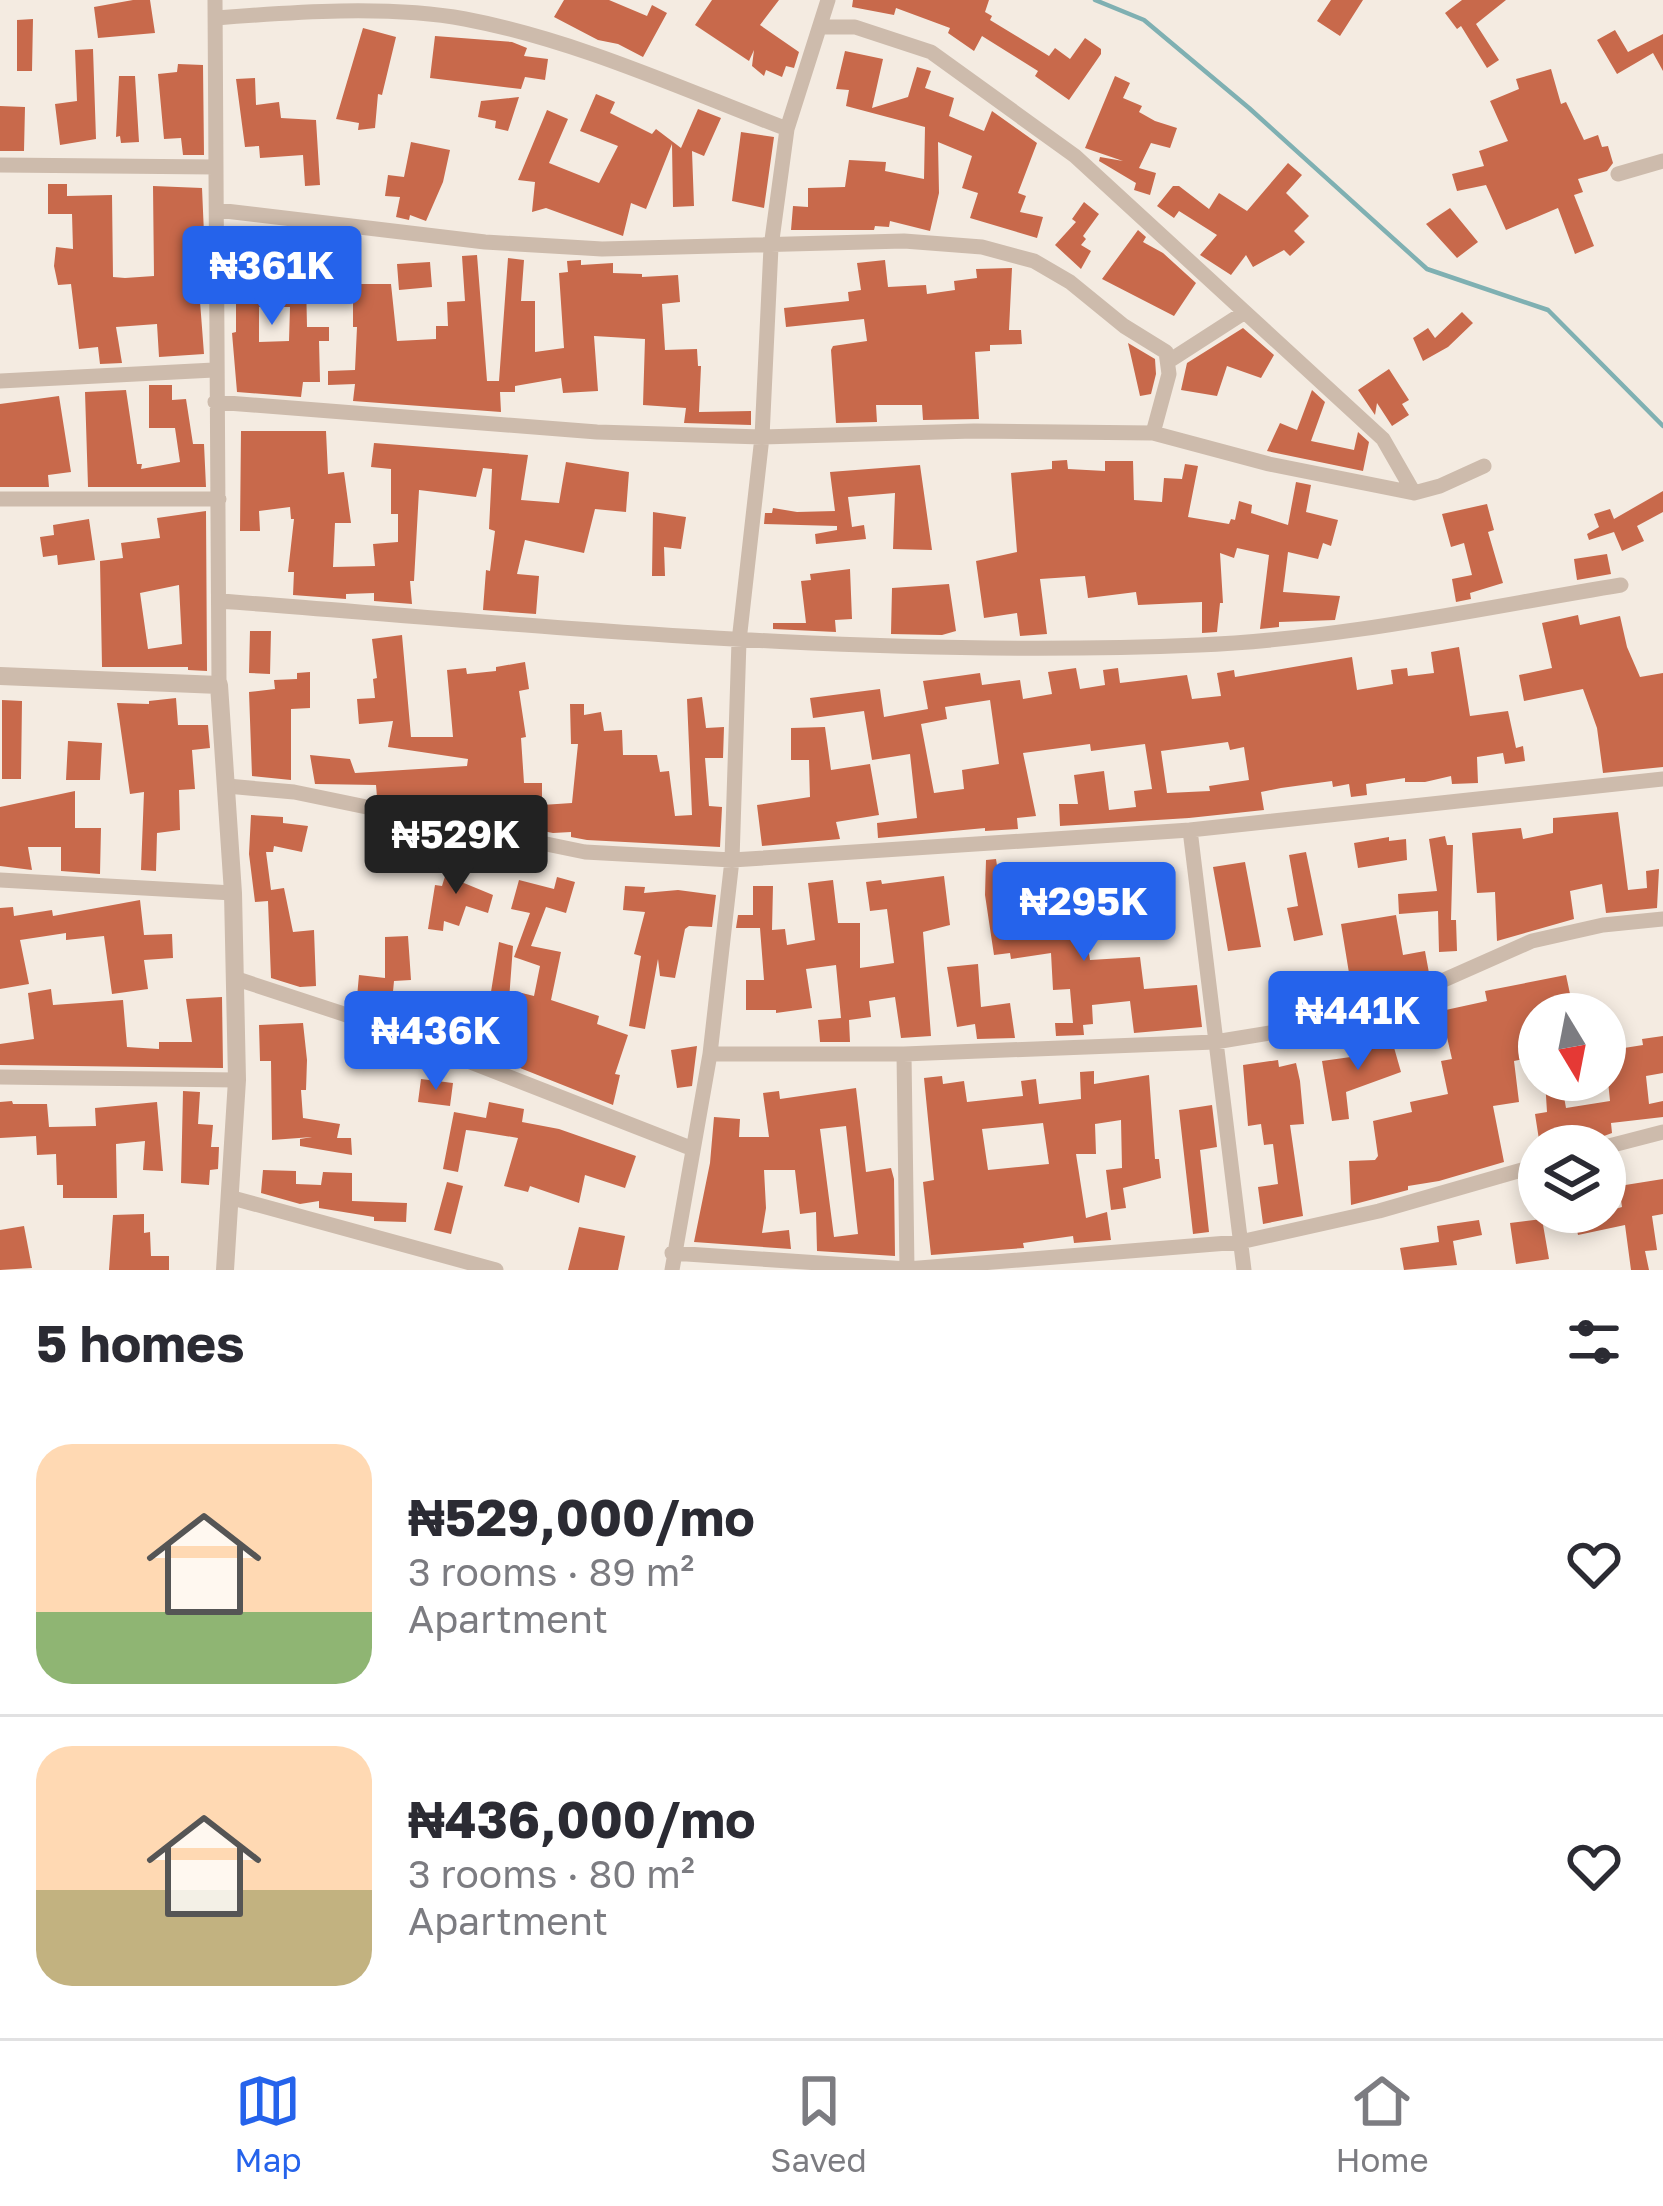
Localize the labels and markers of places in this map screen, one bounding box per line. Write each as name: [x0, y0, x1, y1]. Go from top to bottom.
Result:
pin: ₦361K: [188, 226, 356, 328]
pin: ₦529K: [372, 795, 540, 897]
pin: ₦295K: [1000, 862, 1168, 964]
pin: ₦441K: [1274, 971, 1442, 1073]
pin: ₦436K: [352, 991, 520, 1093]

